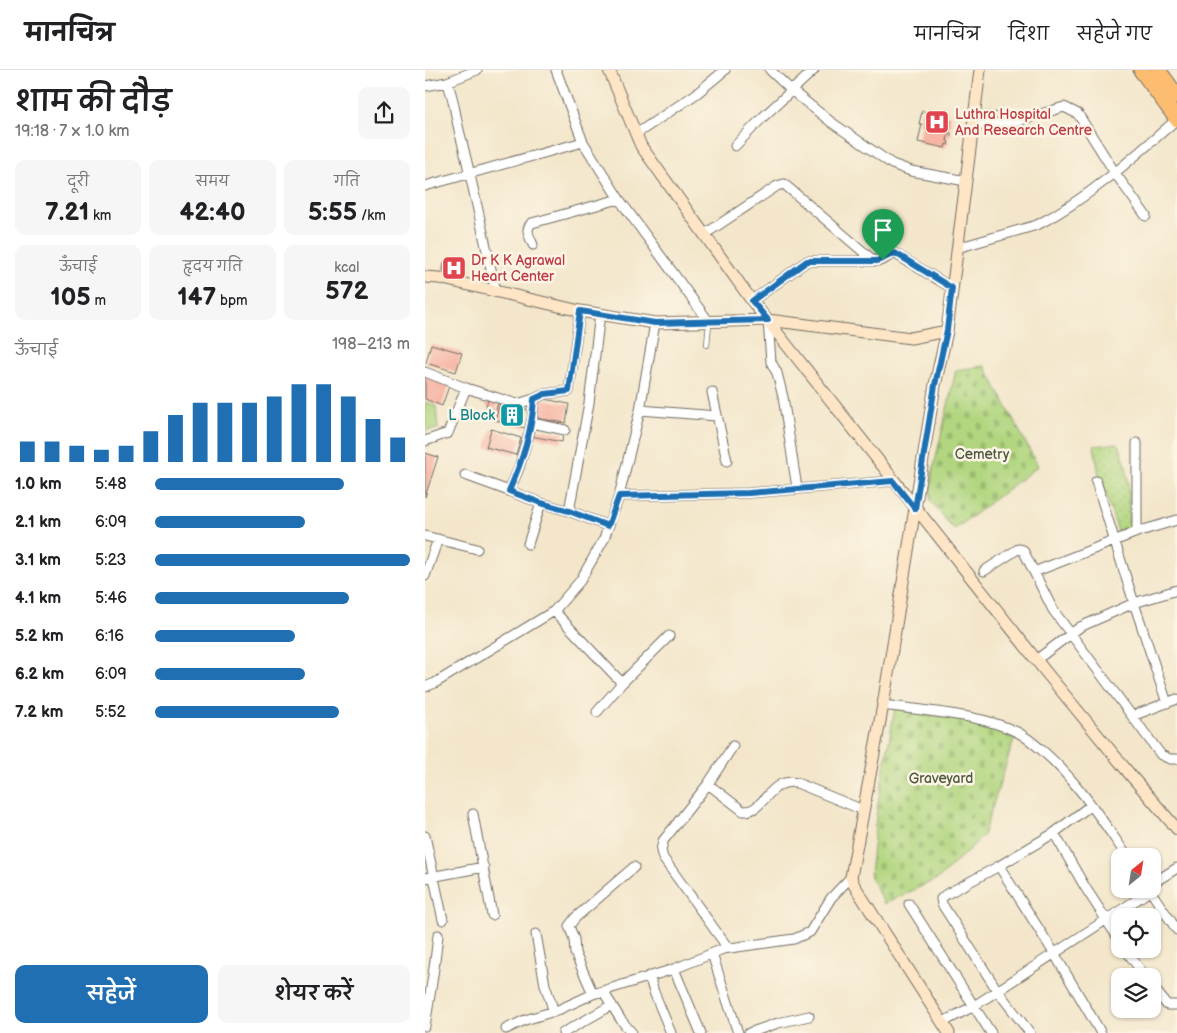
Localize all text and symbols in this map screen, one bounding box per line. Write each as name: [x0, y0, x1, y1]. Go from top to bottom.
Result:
text: मानचित्र: [25, 19, 114, 48]
text: मानचित्र: [914, 24, 980, 45]
text: दिशा: [1008, 24, 1049, 45]
text: सहेजे गए: [1077, 24, 1152, 45]
text: शाम की दौड़: [15, 86, 171, 119]
button: share: [358, 87, 410, 139]
place label: Luthra Hospital And Research Centre: [955, 106, 1092, 139]
hospital icon: Luthra Hospital And Research Centre: [924, 109, 950, 135]
text: 19:18 · 7 × 1.0 km: [15, 122, 129, 141]
text: दूरी: [67, 173, 89, 190]
text: समय: [196, 173, 229, 190]
text: गति: [334, 173, 360, 190]
text: 7.21: [45, 197, 89, 228]
text: 42:40: [179, 197, 246, 228]
text: 5:55: [308, 197, 357, 228]
text: km: [89, 207, 111, 224]
text: /km: [357, 207, 386, 224]
pin: [862, 209, 904, 260]
icon: arrive: [869, 216, 897, 244]
place label: Dr K K Agrawal Heart Center: [471, 252, 565, 285]
hospital icon: Dr K K Agrawal Heart Center: [441, 255, 467, 281]
text: ऊँचाई: [59, 258, 97, 275]
text: हृदय गति: [183, 258, 242, 275]
text: kcal: [334, 259, 359, 276]
text: 572: [325, 276, 368, 307]
text: 105: [50, 282, 91, 313]
text: 147: [177, 282, 216, 313]
text: m: [91, 292, 106, 309]
text: bpm: [216, 292, 248, 309]
text: 198–213 m: [332, 335, 410, 354]
text: ऊँचाई: [15, 341, 58, 360]
building icon: L Block: [499, 402, 525, 428]
place label: L Block: [448, 407, 495, 424]
park label: Cemetry: [955, 446, 1010, 463]
text: 1.0 km: [15, 475, 62, 494]
text: 5:48: [95, 475, 127, 494]
text: 2.1 km: [15, 513, 61, 532]
text: 6:09: [95, 513, 127, 532]
text: 3.1 km: [15, 551, 61, 570]
text: 5:23: [95, 551, 126, 570]
text: 4.1 km: [15, 589, 61, 608]
text: 5:46: [95, 589, 127, 608]
text: 5.2 km: [15, 627, 64, 646]
text: 6:16: [95, 627, 124, 646]
text: 6.2 km: [15, 665, 64, 684]
text: 6:09: [95, 665, 127, 684]
text: 7.2 km: [15, 703, 63, 722]
text: 5:52: [95, 703, 126, 722]
park label: Graveyard: [909, 770, 973, 787]
north arrow: [1111, 848, 1161, 898]
map controls: [1111, 848, 1161, 1018]
button: locate: [1111, 908, 1161, 958]
button: सहेजें: [15, 965, 208, 1023]
button: शेयर करें: [218, 965, 410, 1023]
button: layers: [1111, 968, 1161, 1018]

